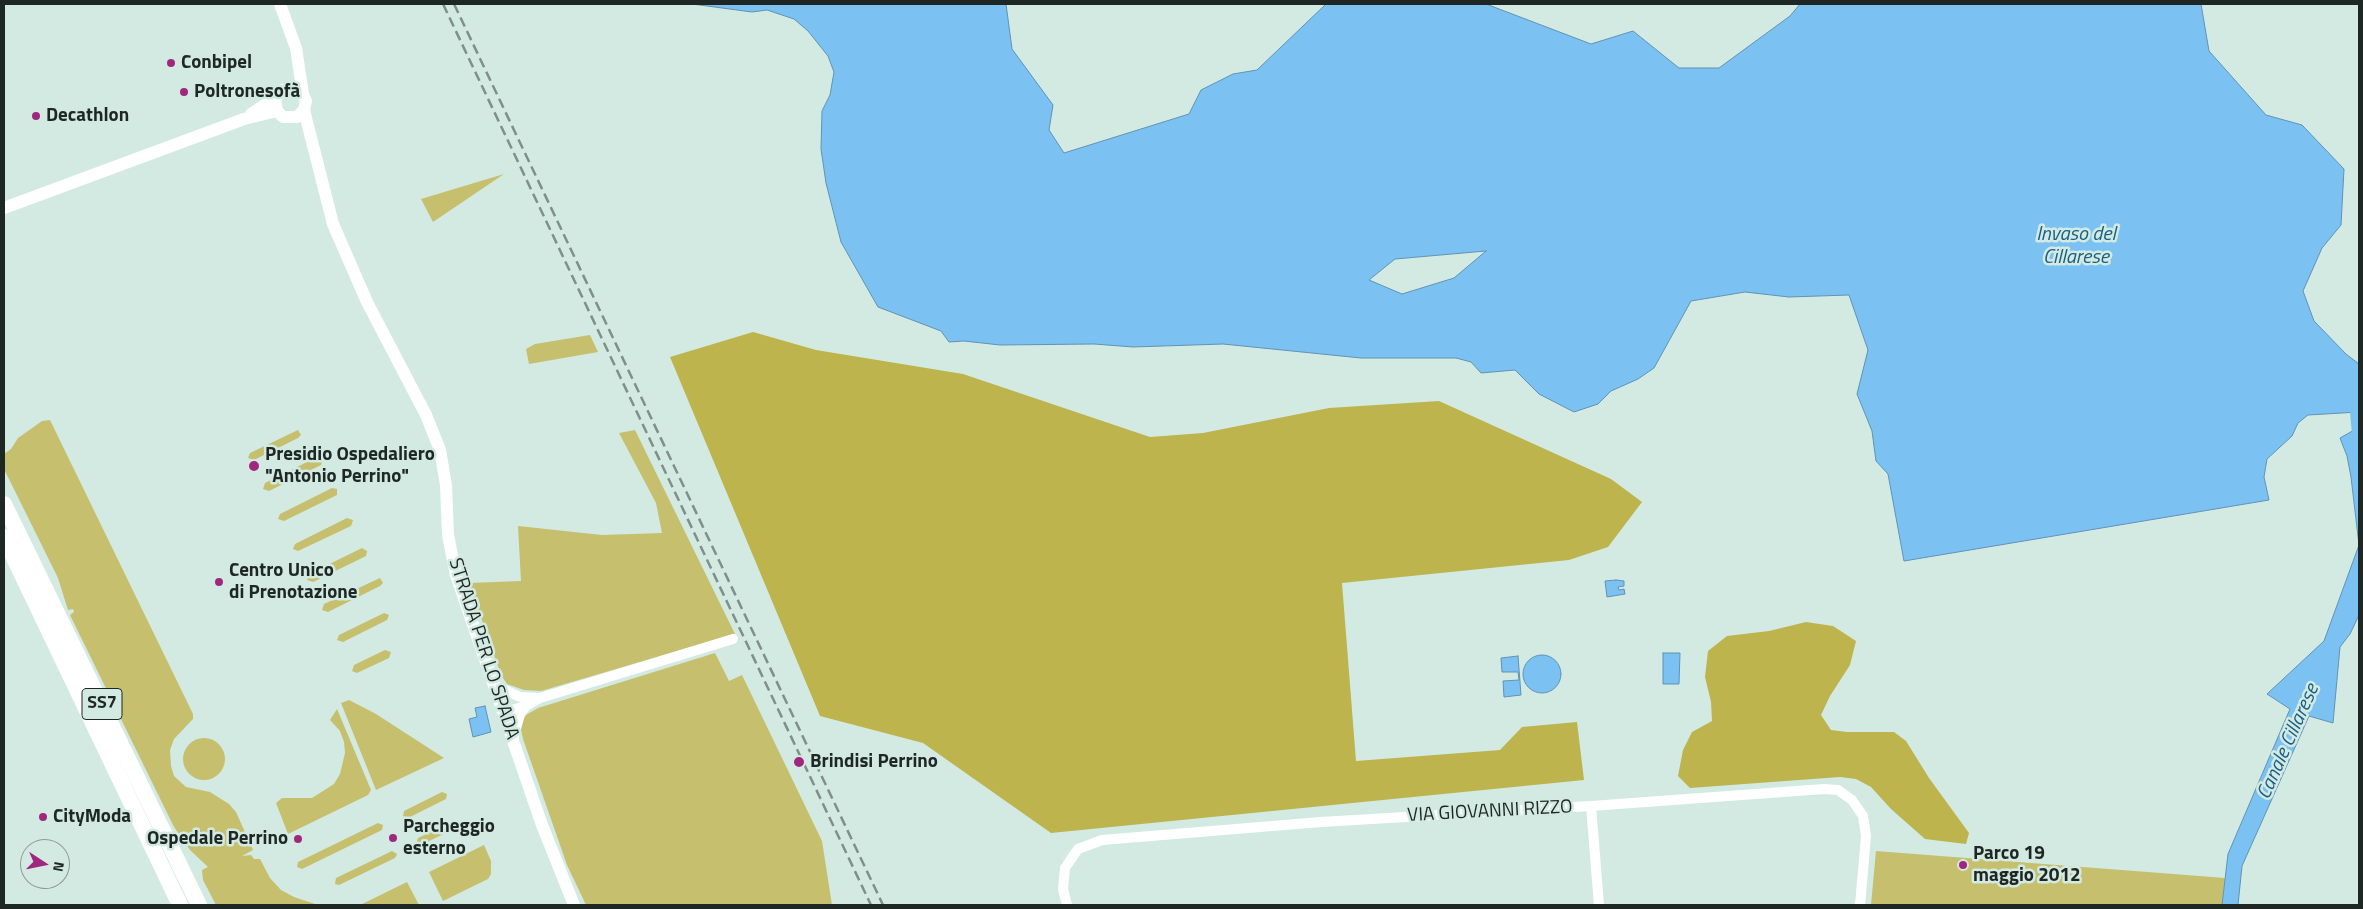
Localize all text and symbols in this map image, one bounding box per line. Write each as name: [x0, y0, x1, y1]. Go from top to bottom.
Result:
place label: Conbipel: [181, 52, 252, 74]
marker: Conbipel: [165, 57, 177, 69]
place label: Poltronesofà: [194, 81, 300, 103]
marker: Poltronesofà: [178, 86, 190, 98]
place label: Decathlon: [46, 105, 129, 127]
marker: Decathlon: [30, 110, 42, 122]
water label: Invaso del Cillarese: [2036, 223, 2116, 270]
place label: Presidio Ospedaliero "Antonio Perrino": [265, 444, 435, 488]
marker: Presidio Ospedaliero "Antonio Perrino": [247, 459, 261, 473]
street label: STRADA PER LO SPADA: [443, 555, 523, 743]
place label: Centro Unico di Prenotazione: [229, 560, 358, 604]
marker: Centro Unico di Prenotazione: [213, 576, 225, 588]
water label: Canale Cillarese: [2253, 681, 2325, 803]
road number: SS7: [82, 689, 122, 720]
place label: Brindisi Perrino: [810, 751, 938, 773]
marker: Brindisi Perrino: [792, 755, 806, 769]
street label: VIA GIOVANNI RIZZO: [1407, 796, 1573, 828]
place label: CityModa: [53, 806, 131, 828]
marker: CityModa: [37, 811, 49, 823]
place label: Parcheggio esterno: [403, 816, 495, 860]
place label: Ospedale Perrino: [147, 828, 288, 850]
marker: Parcheggio esterno: [387, 832, 399, 844]
marker: Ospedale Perrino: [292, 833, 304, 845]
north arrow: [20, 839, 70, 889]
place label: Parco 19 maggio 2012: [1973, 843, 2081, 887]
marker: Parco 19 maggio 2012: [1957, 859, 1969, 871]
text: N: [48, 860, 70, 874]

